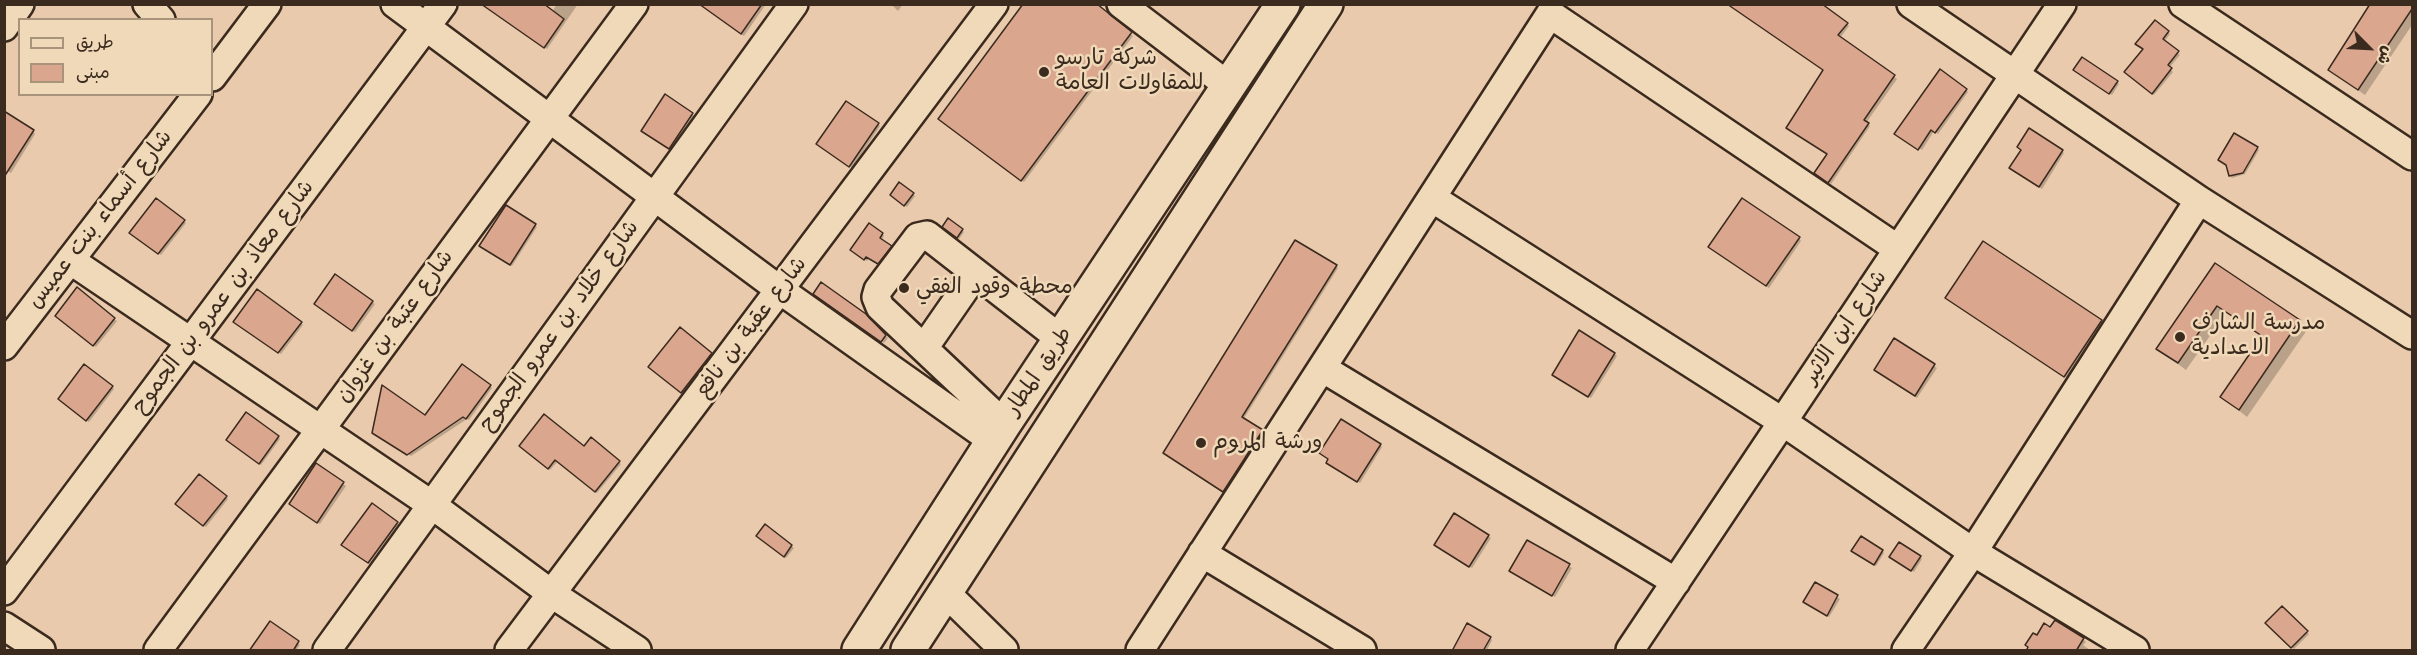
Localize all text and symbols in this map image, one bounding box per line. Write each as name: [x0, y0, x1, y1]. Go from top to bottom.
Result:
legend: [18, 18, 213, 96]
north arrow: [2339, 18, 2399, 78]
text: طريق: [76, 30, 114, 55]
text: ش: [2372, 43, 2399, 68]
place label: شركة تارسو للمقاولات العامة: [1056, 46, 1203, 98]
text: مبنى: [76, 60, 110, 85]
marker: شركة تارسو للمقاولات العامة: [1037, 65, 1051, 79]
street label: شارع أسماء بنت عميس: [23, 125, 179, 315]
street label: شارع معاذ بن عمرو بن الجموح: [127, 176, 321, 420]
street label: شارع خلاد بن عمرو الجموح: [474, 216, 646, 438]
street label: شارع عتبة بن غزوان: [332, 245, 460, 409]
street label: شارع عقبة بن نافع: [690, 252, 814, 404]
street label: شارع ابن الاثير: [1798, 266, 1894, 390]
place label: محطة وقود الفقي: [916, 275, 1073, 301]
marker: محطة وقود الفقي: [897, 281, 911, 295]
place label: مدرسة الشارف الاعدادية: [2192, 311, 2326, 362]
street label: طريق المطار: [1001, 323, 1079, 421]
marker: مدرسة الشارف الاعدادية: [2173, 330, 2187, 344]
place label: ورشة المروم: [1213, 430, 1322, 456]
marker: ورشة المروم: [1194, 436, 1208, 450]

